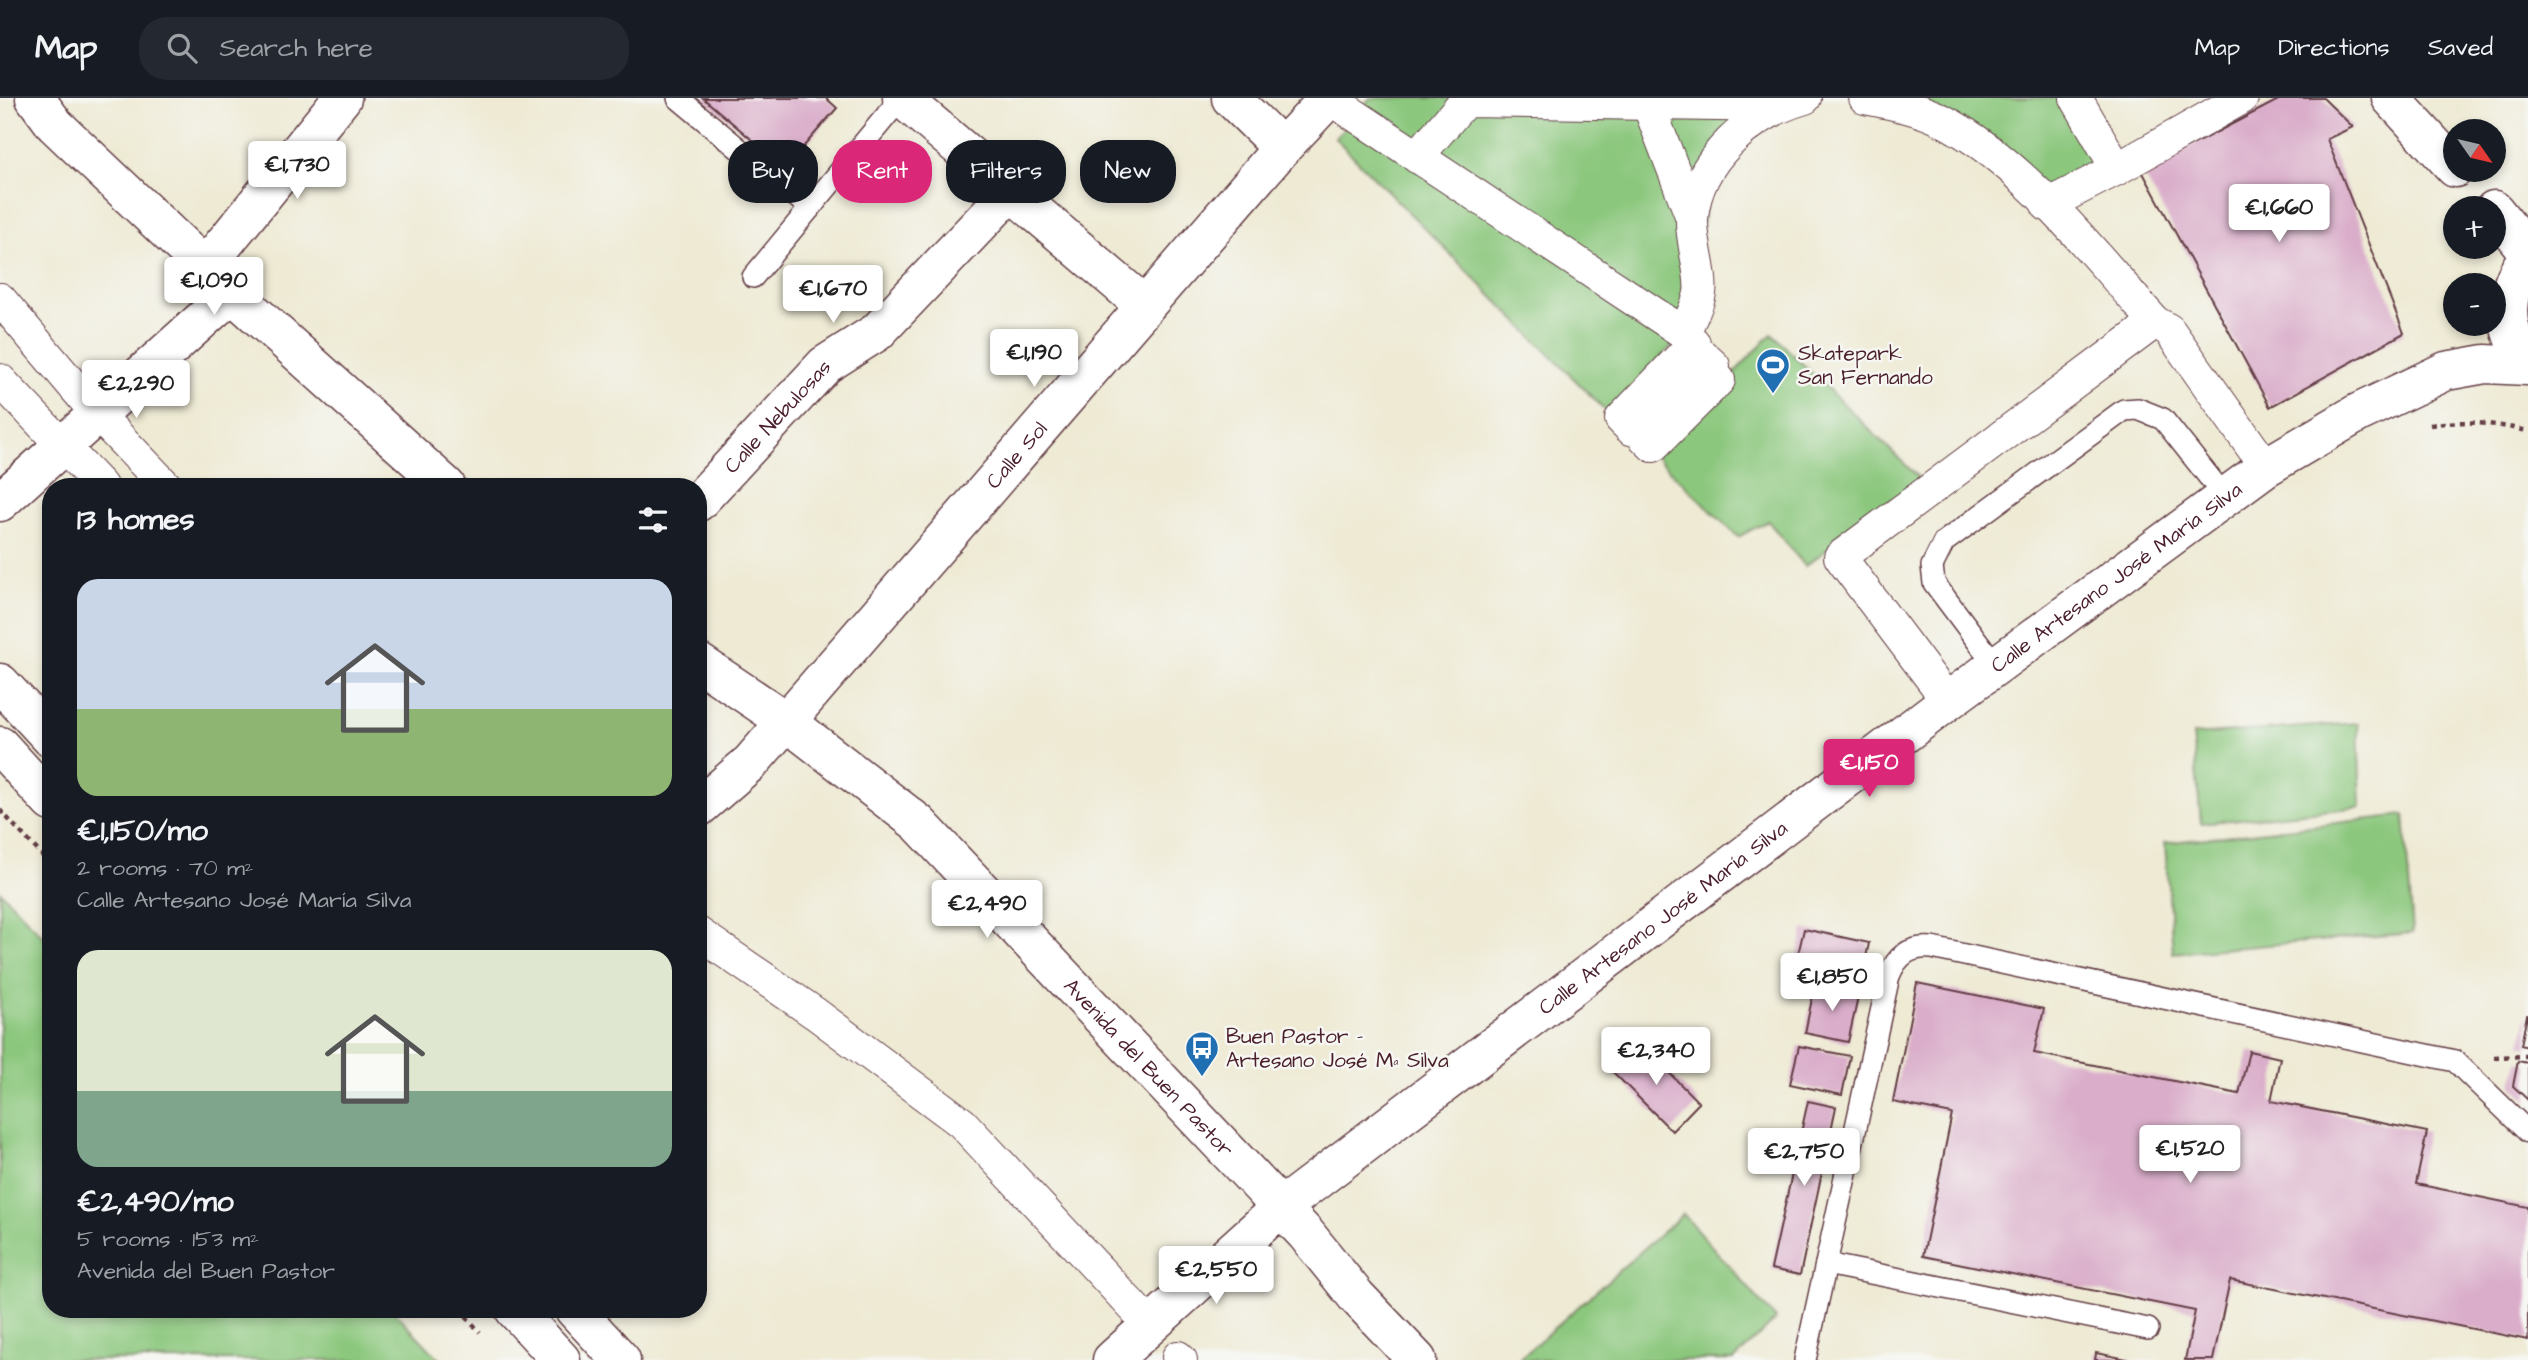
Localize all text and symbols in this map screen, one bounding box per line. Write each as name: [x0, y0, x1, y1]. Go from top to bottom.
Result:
search box: [139, 17, 629, 80]
text: Map: [35, 25, 97, 71]
icon: search: [163, 29, 201, 67]
text: Search here: [219, 30, 373, 66]
text: Map: [2195, 31, 2240, 65]
text: Directions: [2278, 31, 2390, 65]
text: Saved: [2428, 31, 2493, 65]
north arrow: [2443, 119, 2506, 182]
map controls: [2443, 119, 2506, 336]
chip: Buy: [728, 140, 818, 203]
chip: Rent: [832, 140, 932, 203]
chip: Filters: [946, 140, 1066, 203]
chip: New: [1080, 140, 1176, 203]
pin: €1,730: [240, 141, 354, 201]
text: €1,730: [264, 148, 330, 180]
pin: €1,660: [2222, 184, 2336, 244]
text: €1,660: [2245, 191, 2313, 223]
button: +: [2443, 196, 2506, 259]
pin: €1,090: [157, 258, 271, 317]
text: €1,090: [180, 264, 248, 296]
pin: €1,670: [776, 266, 890, 325]
text: €1,670: [799, 272, 867, 304]
button: −: [2443, 273, 2506, 336]
pin: €1,190: [977, 330, 1091, 389]
text: €1,190: [1006, 336, 1062, 368]
place label: Skatepark San Fernando: [1798, 339, 1933, 392]
sports icon: Skatepark San Fernando: [1754, 346, 1792, 395]
street label: Calle Nebulosas: [718, 353, 838, 480]
pin: €2,290: [79, 360, 193, 420]
text: €2,290: [98, 367, 174, 399]
street label: Calle Sol: [980, 415, 1054, 495]
street label: Calle Artesano José María Silva: [1985, 475, 2248, 680]
text: 13 homes: [77, 499, 194, 541]
icon: filters: [634, 501, 672, 539]
icon: home: [312, 625, 438, 751]
pin: €1,150: [1812, 740, 1926, 799]
text: €1,150: [1839, 746, 1899, 778]
text: €1,150/mo: [77, 810, 208, 852]
street label: Calle Artesano José María Silva: [1532, 814, 1794, 1022]
text: 2 rooms · 70 m²: [77, 852, 253, 884]
pin: €2,490: [930, 880, 1044, 940]
text: Calle Artesano José María Silva: [77, 884, 412, 916]
text: €2,490: [948, 887, 1026, 919]
pin: €1,850: [1775, 954, 1889, 1013]
text: €1,850: [1796, 960, 1868, 992]
street label: Avenida del Buen Pastor: [1057, 972, 1240, 1164]
icon: home: [312, 996, 438, 1122]
place label: Buen Pastor - Artesano José Mª Silva: [1226, 1022, 1449, 1075]
pin: €2,340: [1599, 1028, 1713, 1087]
bus stop icon: Buen Pastor - Artesano José Mª Silva: [1183, 1029, 1221, 1078]
text: €2,340: [1617, 1034, 1695, 1066]
pin: €1,520: [2133, 1126, 2247, 1185]
pin: €2,750: [1747, 1128, 1861, 1188]
text: €1,520: [2155, 1132, 2225, 1164]
text: €2,750: [1764, 1135, 1844, 1167]
text: €2,490/mo: [77, 1181, 234, 1223]
text: 5 rooms · 153 m²: [77, 1223, 259, 1255]
pin: €2,550: [1159, 1246, 1273, 1306]
text: €2,550: [1175, 1253, 1257, 1285]
text: Avenida del Buen Pastor: [77, 1255, 335, 1287]

